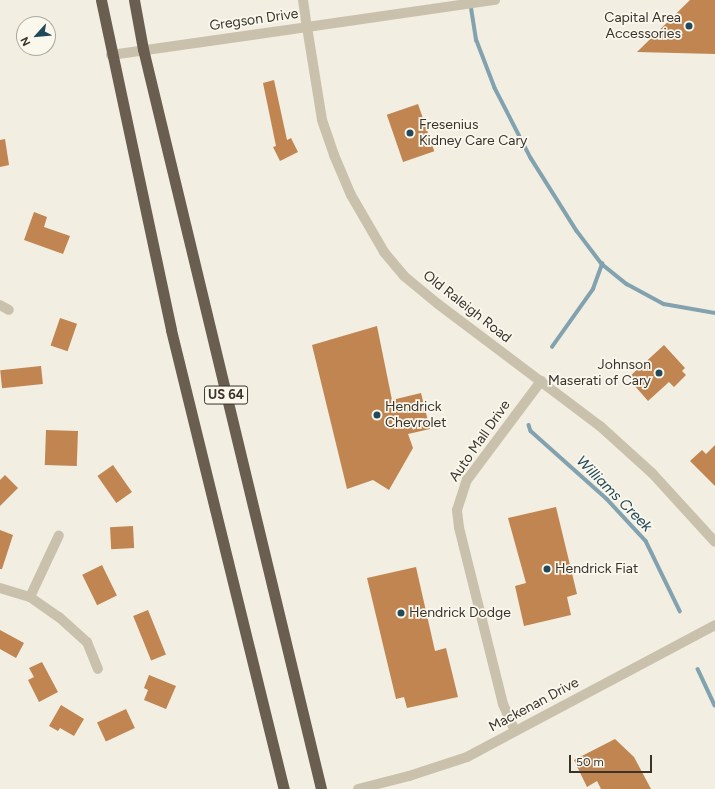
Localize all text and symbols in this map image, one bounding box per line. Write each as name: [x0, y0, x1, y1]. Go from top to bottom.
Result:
street label: Gregson Drive: [209, 5, 299, 35]
place label: Capital Area Accessories: [604, 10, 681, 42]
north arrow: [16, 16, 56, 56]
marker: Capital Area Accessories: [684, 21, 694, 31]
text: N: [18, 34, 33, 48]
place label: Fresenius Kidney Care Cary: [419, 117, 527, 150]
marker: Fresenius Kidney Care Cary: [404, 127, 416, 139]
street label: Old Raleigh Road: [420, 267, 514, 347]
place label: Johnson Maserati of Cary: [548, 357, 651, 390]
marker: Johnson Maserati of Cary: [654, 368, 664, 378]
road number: US 64: [204, 384, 248, 406]
street label: Auto Mall Drive: [446, 397, 514, 485]
place label: Hendrick Chevrolet: [385, 399, 447, 432]
marker: Hendrick Chevrolet: [372, 410, 382, 420]
water label: Williams Creek: [572, 452, 656, 536]
place label: Hendrick Fiat: [555, 561, 638, 577]
marker: Hendrick Fiat: [542, 564, 552, 574]
place label: Hendrick Dodge: [409, 605, 511, 621]
marker: Hendrick Dodge: [396, 608, 406, 618]
street label: Mackenan Drive: [486, 674, 582, 736]
scale bar: [571, 747, 654, 773]
text: 50 m: [576, 755, 604, 769]

